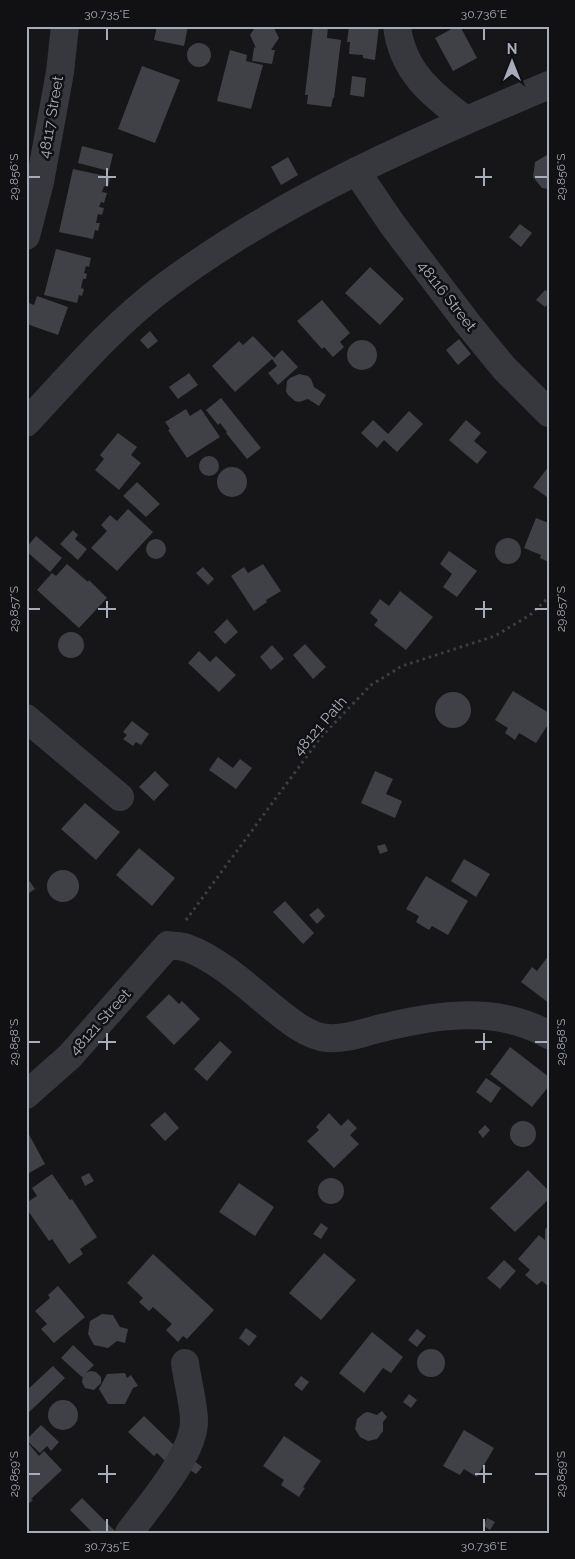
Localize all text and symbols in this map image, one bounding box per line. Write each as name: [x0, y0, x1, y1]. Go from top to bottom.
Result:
text: 30.735°E: [84, 7, 130, 21]
text: 30.736°E: [461, 7, 507, 21]
north arrow: [488, 38, 538, 88]
text: N: [507, 41, 517, 57]
street label: 48117 Street: [35, 74, 67, 160]
text: 29.856°S: [7, 154, 21, 200]
text: 29.856°S: [554, 154, 568, 200]
street label: 48116 Street: [414, 257, 480, 335]
text: 29.857°S: [7, 586, 21, 632]
text: 29.857°S: [554, 586, 568, 632]
street label: 48121 Path: [289, 693, 351, 759]
street label: 48121 Street: [65, 985, 135, 1059]
text: 29.858°S: [7, 1019, 21, 1065]
text: 29.858°S: [554, 1019, 568, 1065]
text: 29.859°S: [7, 1451, 21, 1497]
text: 29.859°S: [554, 1451, 568, 1497]
text: 30.735°E: [84, 1539, 130, 1553]
text: 30.736°E: [461, 1539, 507, 1553]

